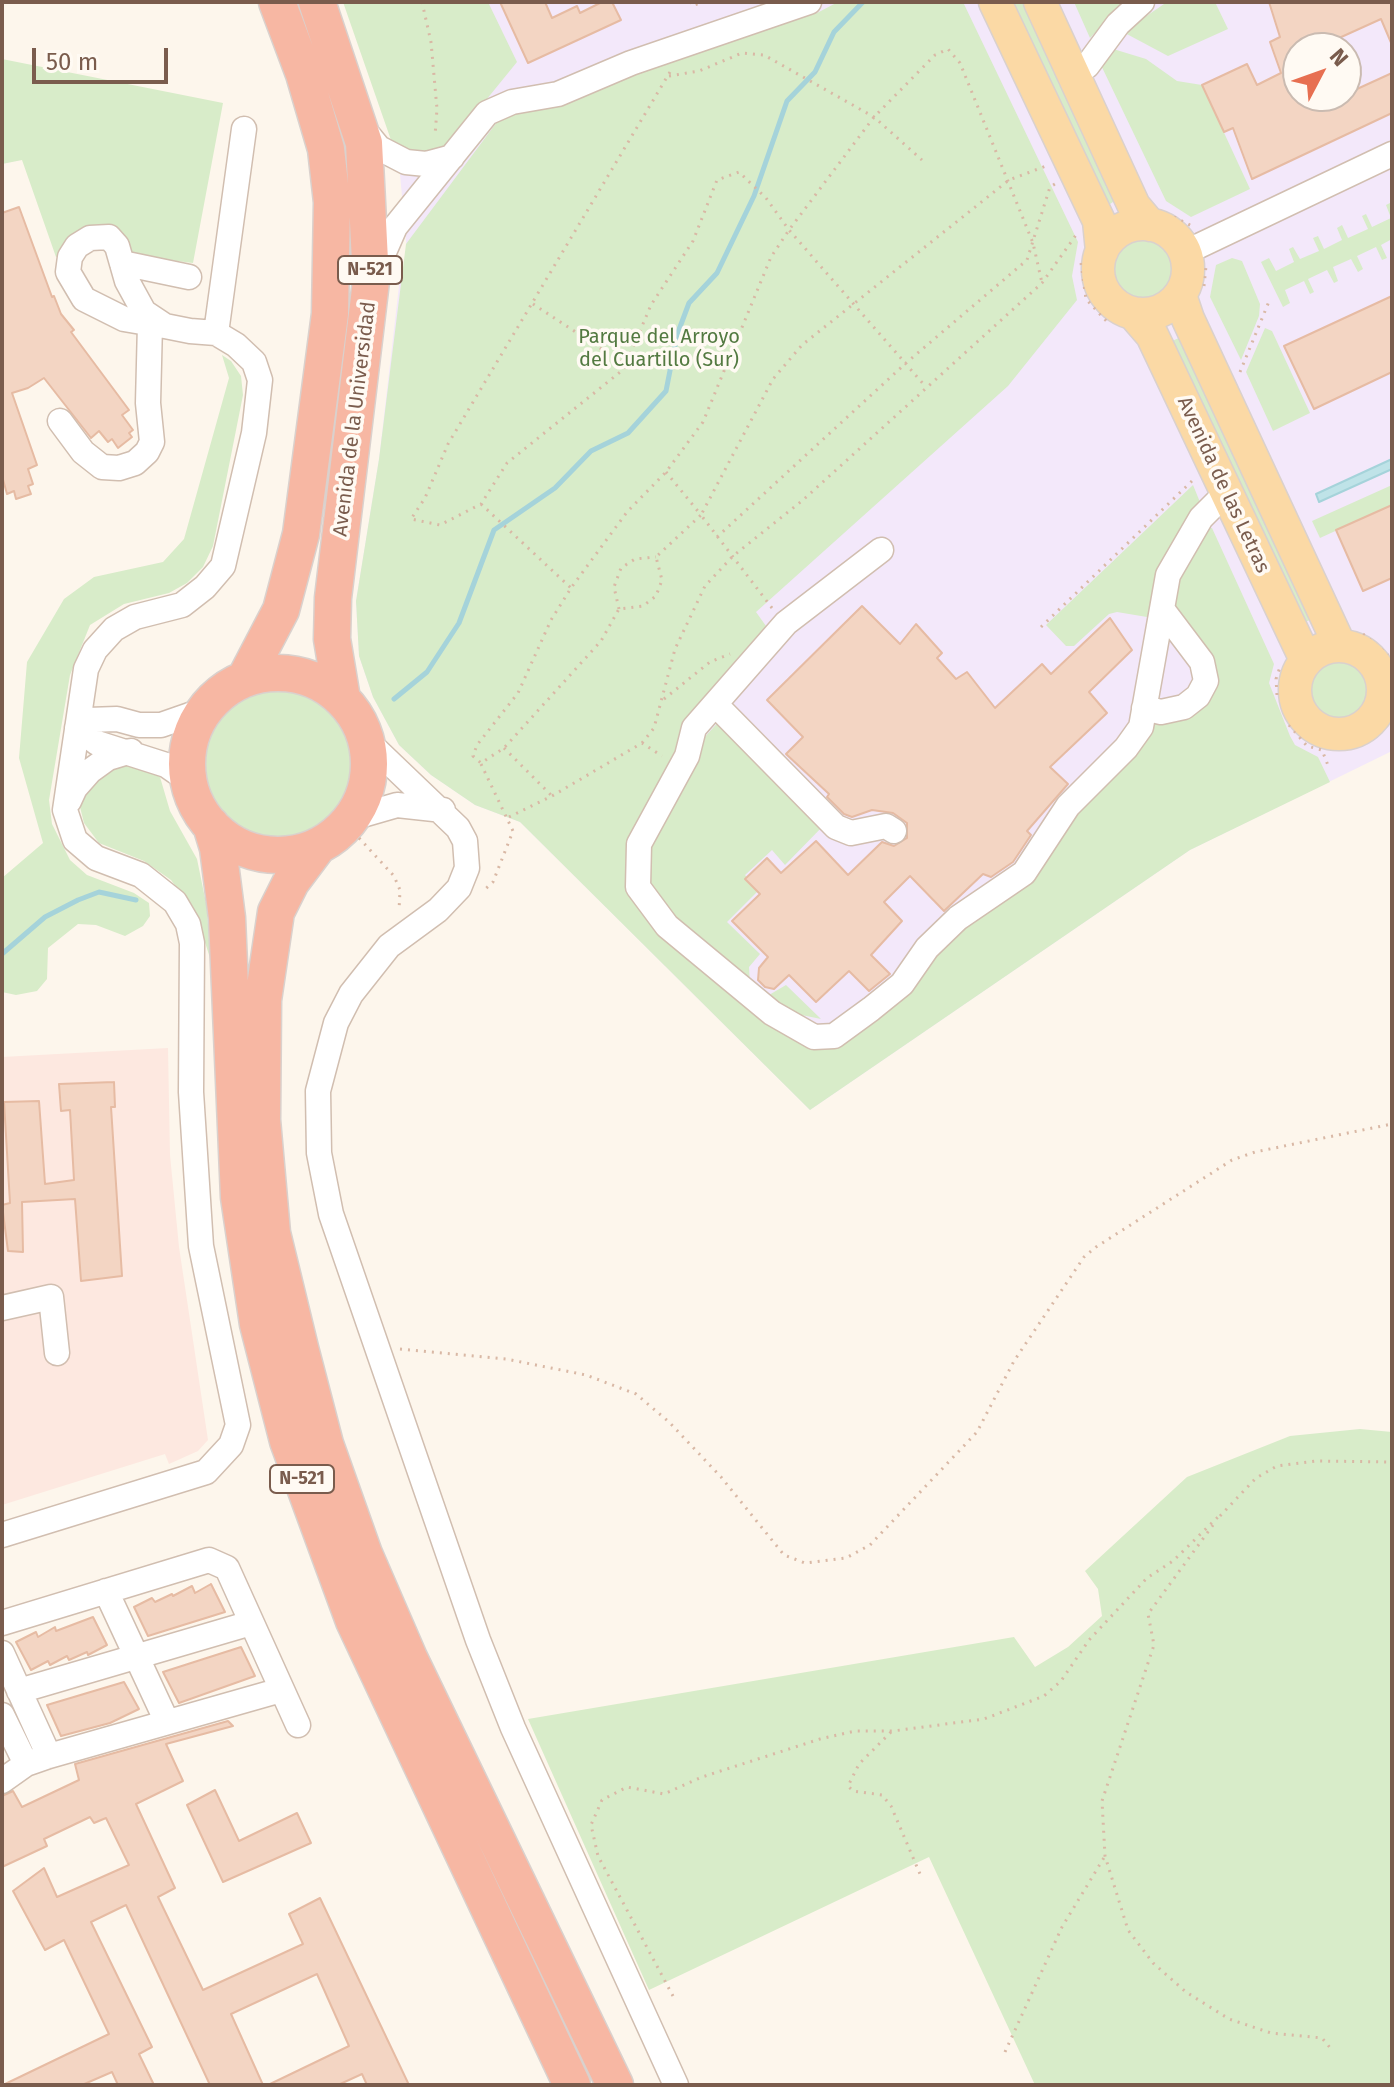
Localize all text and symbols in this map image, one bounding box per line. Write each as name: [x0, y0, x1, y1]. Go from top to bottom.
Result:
scale bar: [36, 32, 172, 82]
north arrow: [1282, 32, 1362, 112]
text: N: [1324, 43, 1354, 72]
text: 50 m: [46, 48, 98, 76]
road number: N-521: [338, 256, 402, 284]
street label: Avenida de la Universidad: [329, 300, 381, 538]
park label: Parque del Arroyo del Cuartillo (Sur): [578, 325, 740, 372]
street label: Avenida de las Letras: [1172, 393, 1274, 577]
road number: N-521: [270, 1465, 334, 1493]

